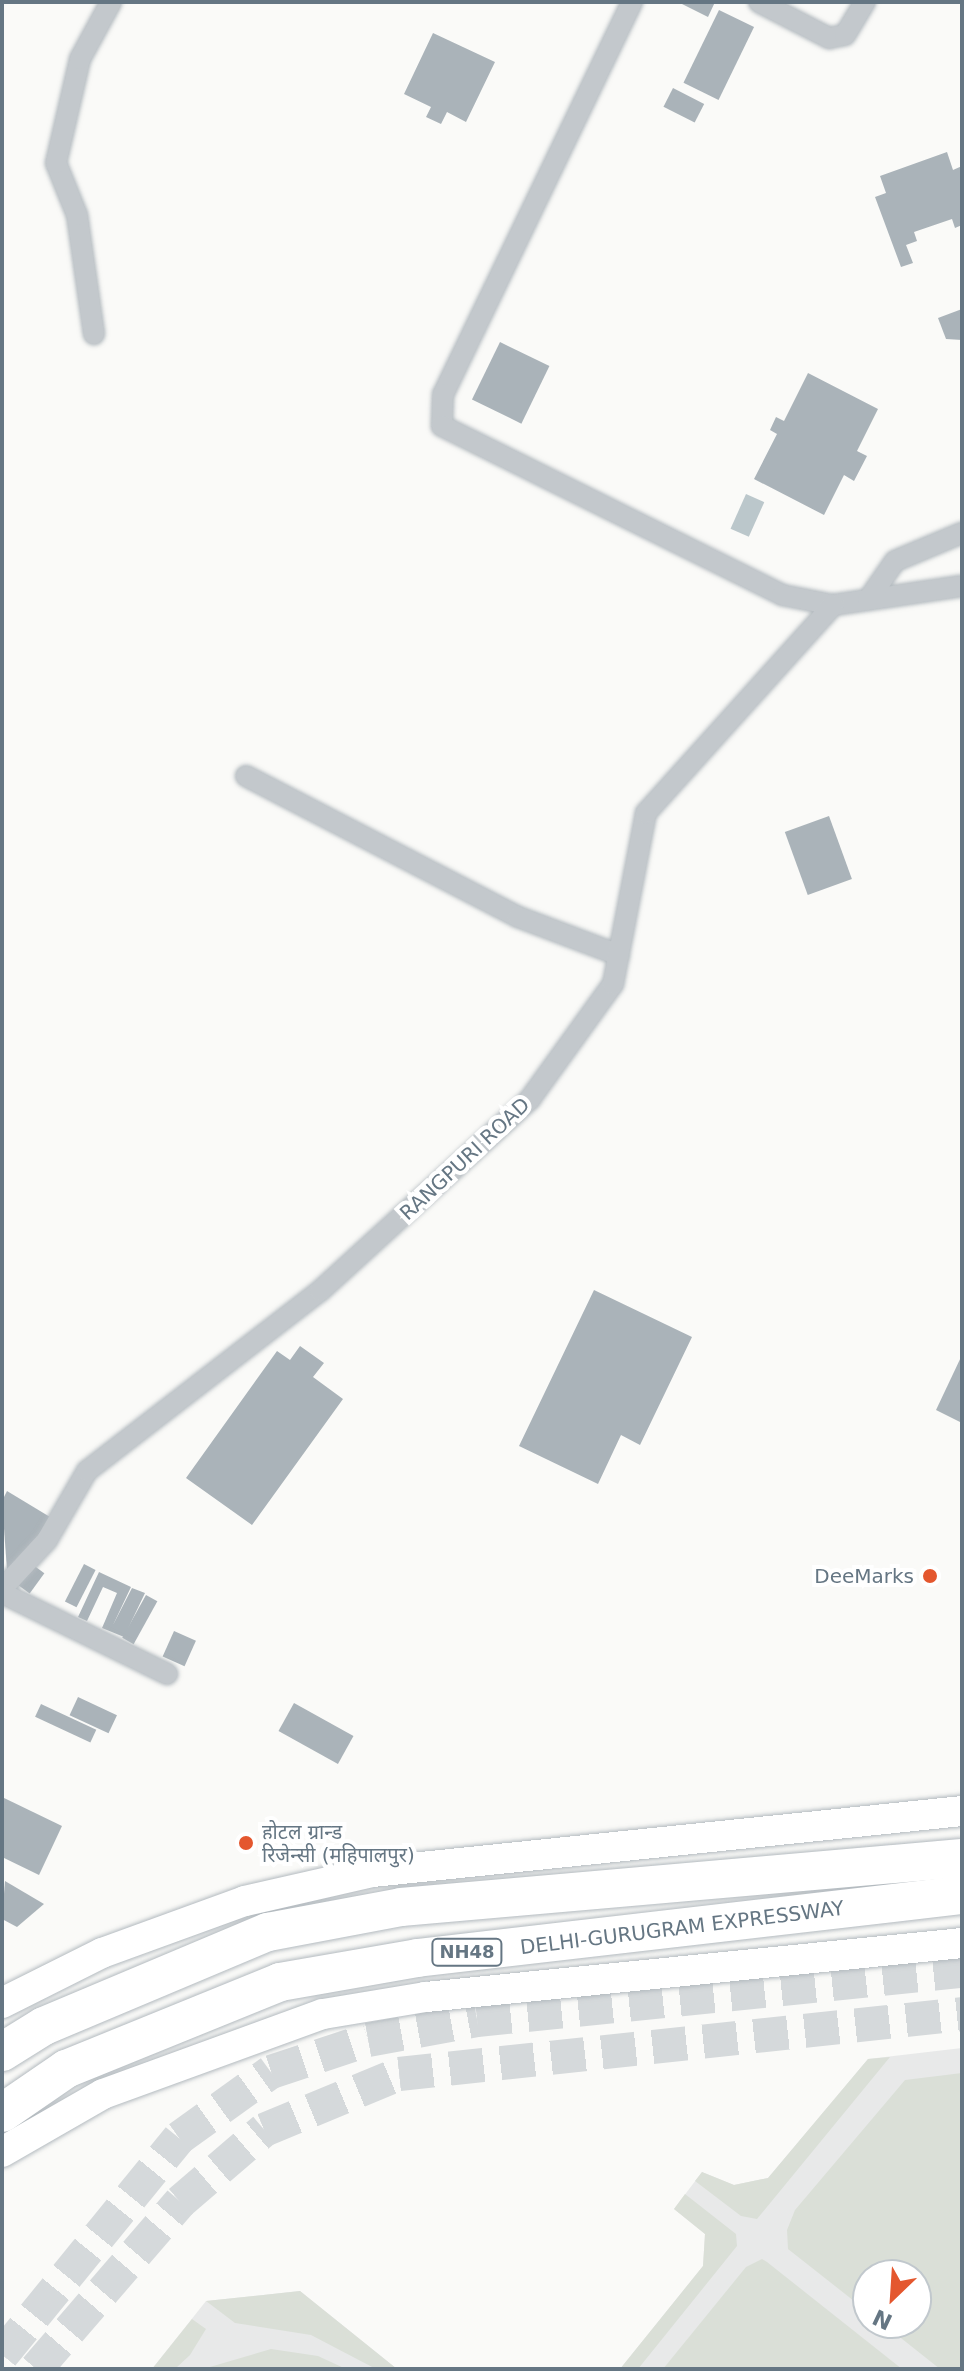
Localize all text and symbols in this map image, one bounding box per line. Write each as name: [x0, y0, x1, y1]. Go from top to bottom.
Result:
street label: RANGPURI ROAD: [395, 1093, 535, 1225]
place label: DeeMarks: [814, 1564, 914, 1588]
marker: DeeMarks: [921, 1567, 939, 1585]
place label: होटल ग्रान्ड रिजेन्सी (महिपालपुर): [262, 1820, 415, 1867]
marker: होटल ग्रान्ड रिजेन्सी (महिपालपुर): [237, 1834, 255, 1852]
street label: DELHI-GURUGRAM EXPRESSWAY: [519, 1896, 845, 1960]
road number: NH48: [431, 1938, 503, 1966]
north arrow: [852, 2259, 932, 2339]
text: N: [869, 2304, 896, 2335]

